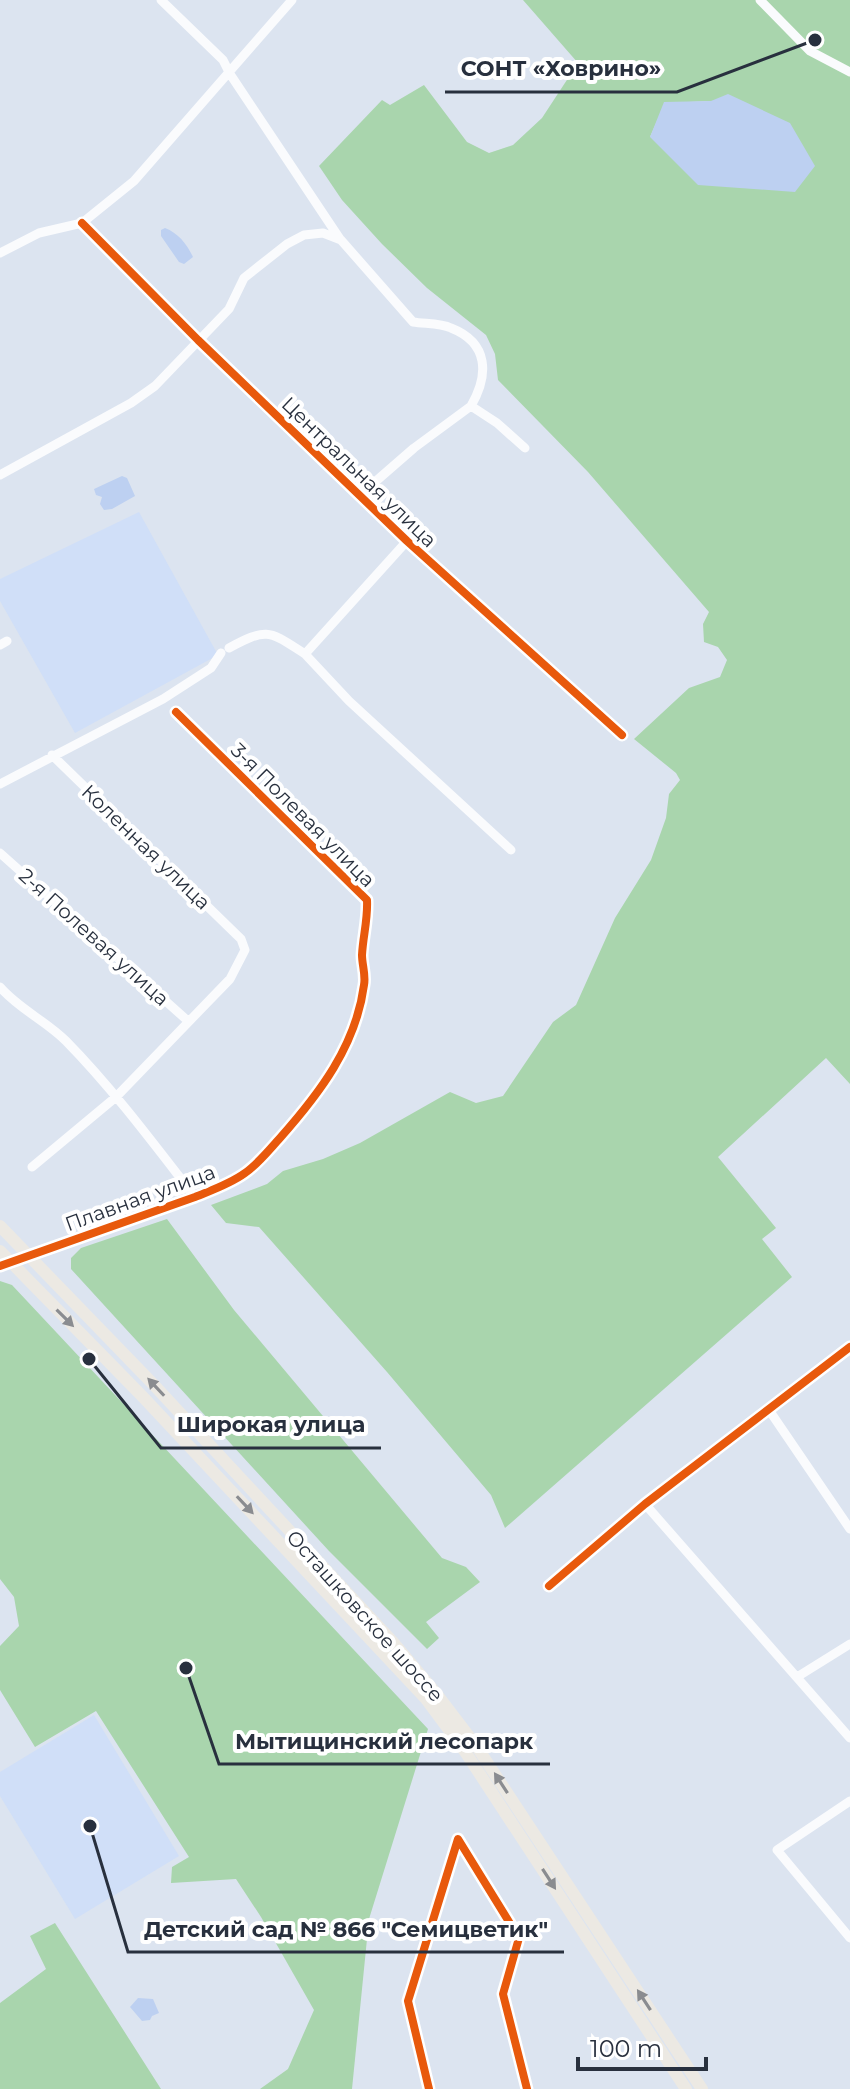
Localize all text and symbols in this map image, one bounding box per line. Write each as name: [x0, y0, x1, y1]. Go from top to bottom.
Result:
callout: СОНТ «Ховрино»: [445, 46, 677, 92]
text: СОНТ «Ховрино»: [461, 55, 661, 82]
street label: Центральная улица: [277, 392, 441, 552]
street label: 3-я Полевая улица: [226, 738, 380, 892]
street label: Коленная улица: [77, 779, 215, 915]
street label: 2-я Полевая улица: [14, 863, 174, 1011]
street label: Плавная улица: [62, 1160, 218, 1236]
one-way arrow: [55, 1308, 74, 1327]
one-way arrow: [147, 1378, 165, 1397]
callout: Широкая улица: [161, 1402, 381, 1448]
text: Широкая улица: [177, 1411, 365, 1438]
one-way arrow: [236, 1495, 254, 1514]
street label: Осташковское шоссе: [282, 1525, 448, 1707]
callout: Мытищинский лесопарк: [219, 1718, 550, 1764]
text: Мытищинский лесопарк: [235, 1728, 534, 1755]
one-way arrow: [494, 1773, 509, 1794]
one-way arrow: [542, 1868, 557, 1889]
callout: Детский сад № 866 "Семицветик": [128, 1906, 564, 1952]
text: Детский сад № 866 "Семицветик": [144, 1916, 548, 1943]
one-way arrow: [637, 1990, 652, 2011]
scale bar: [578, 2021, 706, 2071]
text: 100 m: [590, 2034, 662, 2063]

